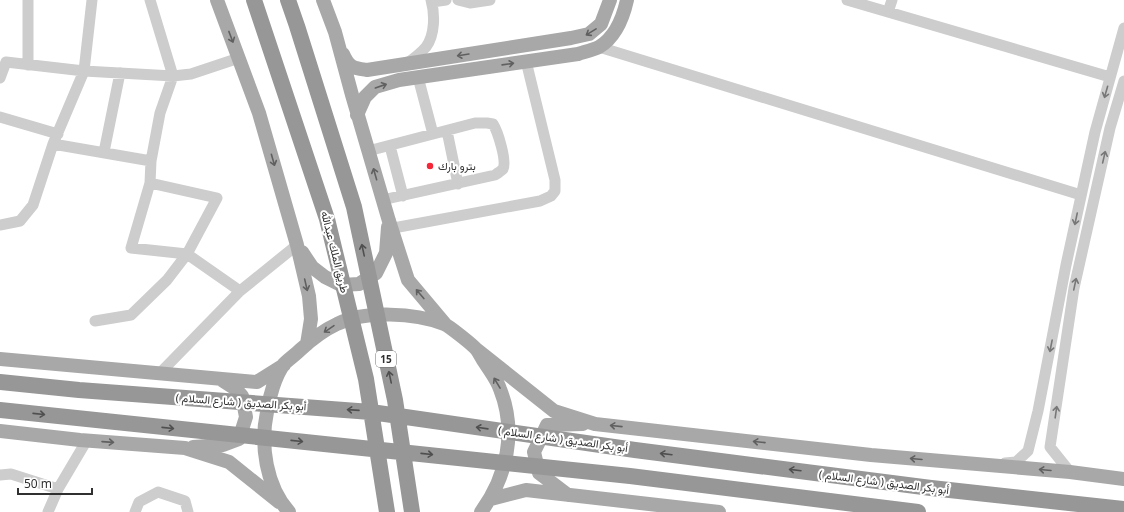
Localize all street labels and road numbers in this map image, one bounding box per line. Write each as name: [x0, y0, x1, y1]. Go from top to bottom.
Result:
street label: طريق الملك عبدالله: [318, 209, 353, 294]
road number: 15: [376, 351, 396, 367]
street label: ( شارع السلام ) أبو بكر الصديق: [175, 389, 307, 415]
street label: ( شارع السلام ) أبو بكر الصديق: [497, 422, 629, 456]
street label: ( شارع السلام ) أبو بكر الصديق: [818, 466, 950, 498]

